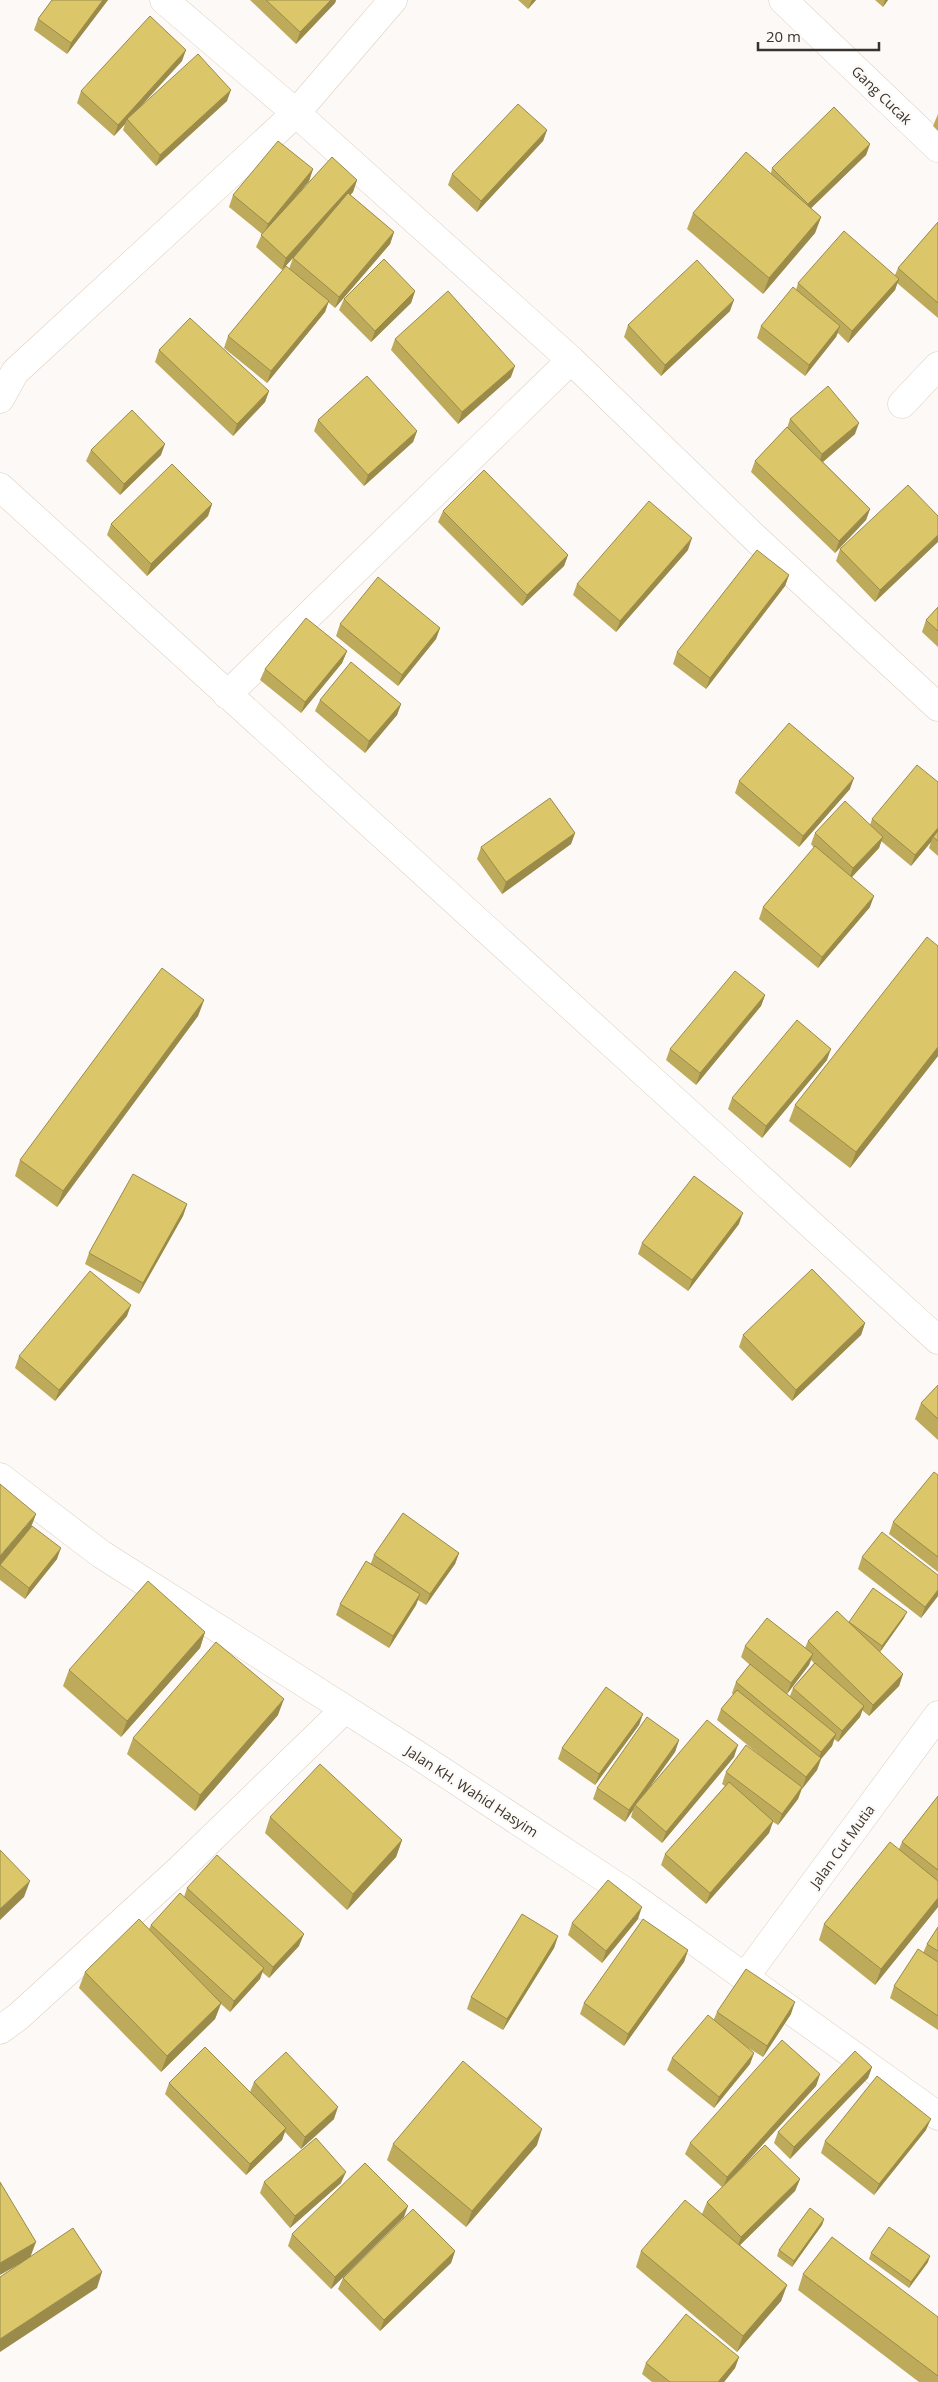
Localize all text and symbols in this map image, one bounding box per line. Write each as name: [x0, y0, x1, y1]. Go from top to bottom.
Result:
scale bar: [758, 20, 879, 52]
text: 20 m: [766, 26, 801, 46]
street label: Gang Cucak: [848, 61, 917, 129]
street label: Jalan KH. Wahid Hasyim: [400, 1740, 542, 1841]
street label: Jalan Cut Mutia: [804, 1801, 879, 1893]

